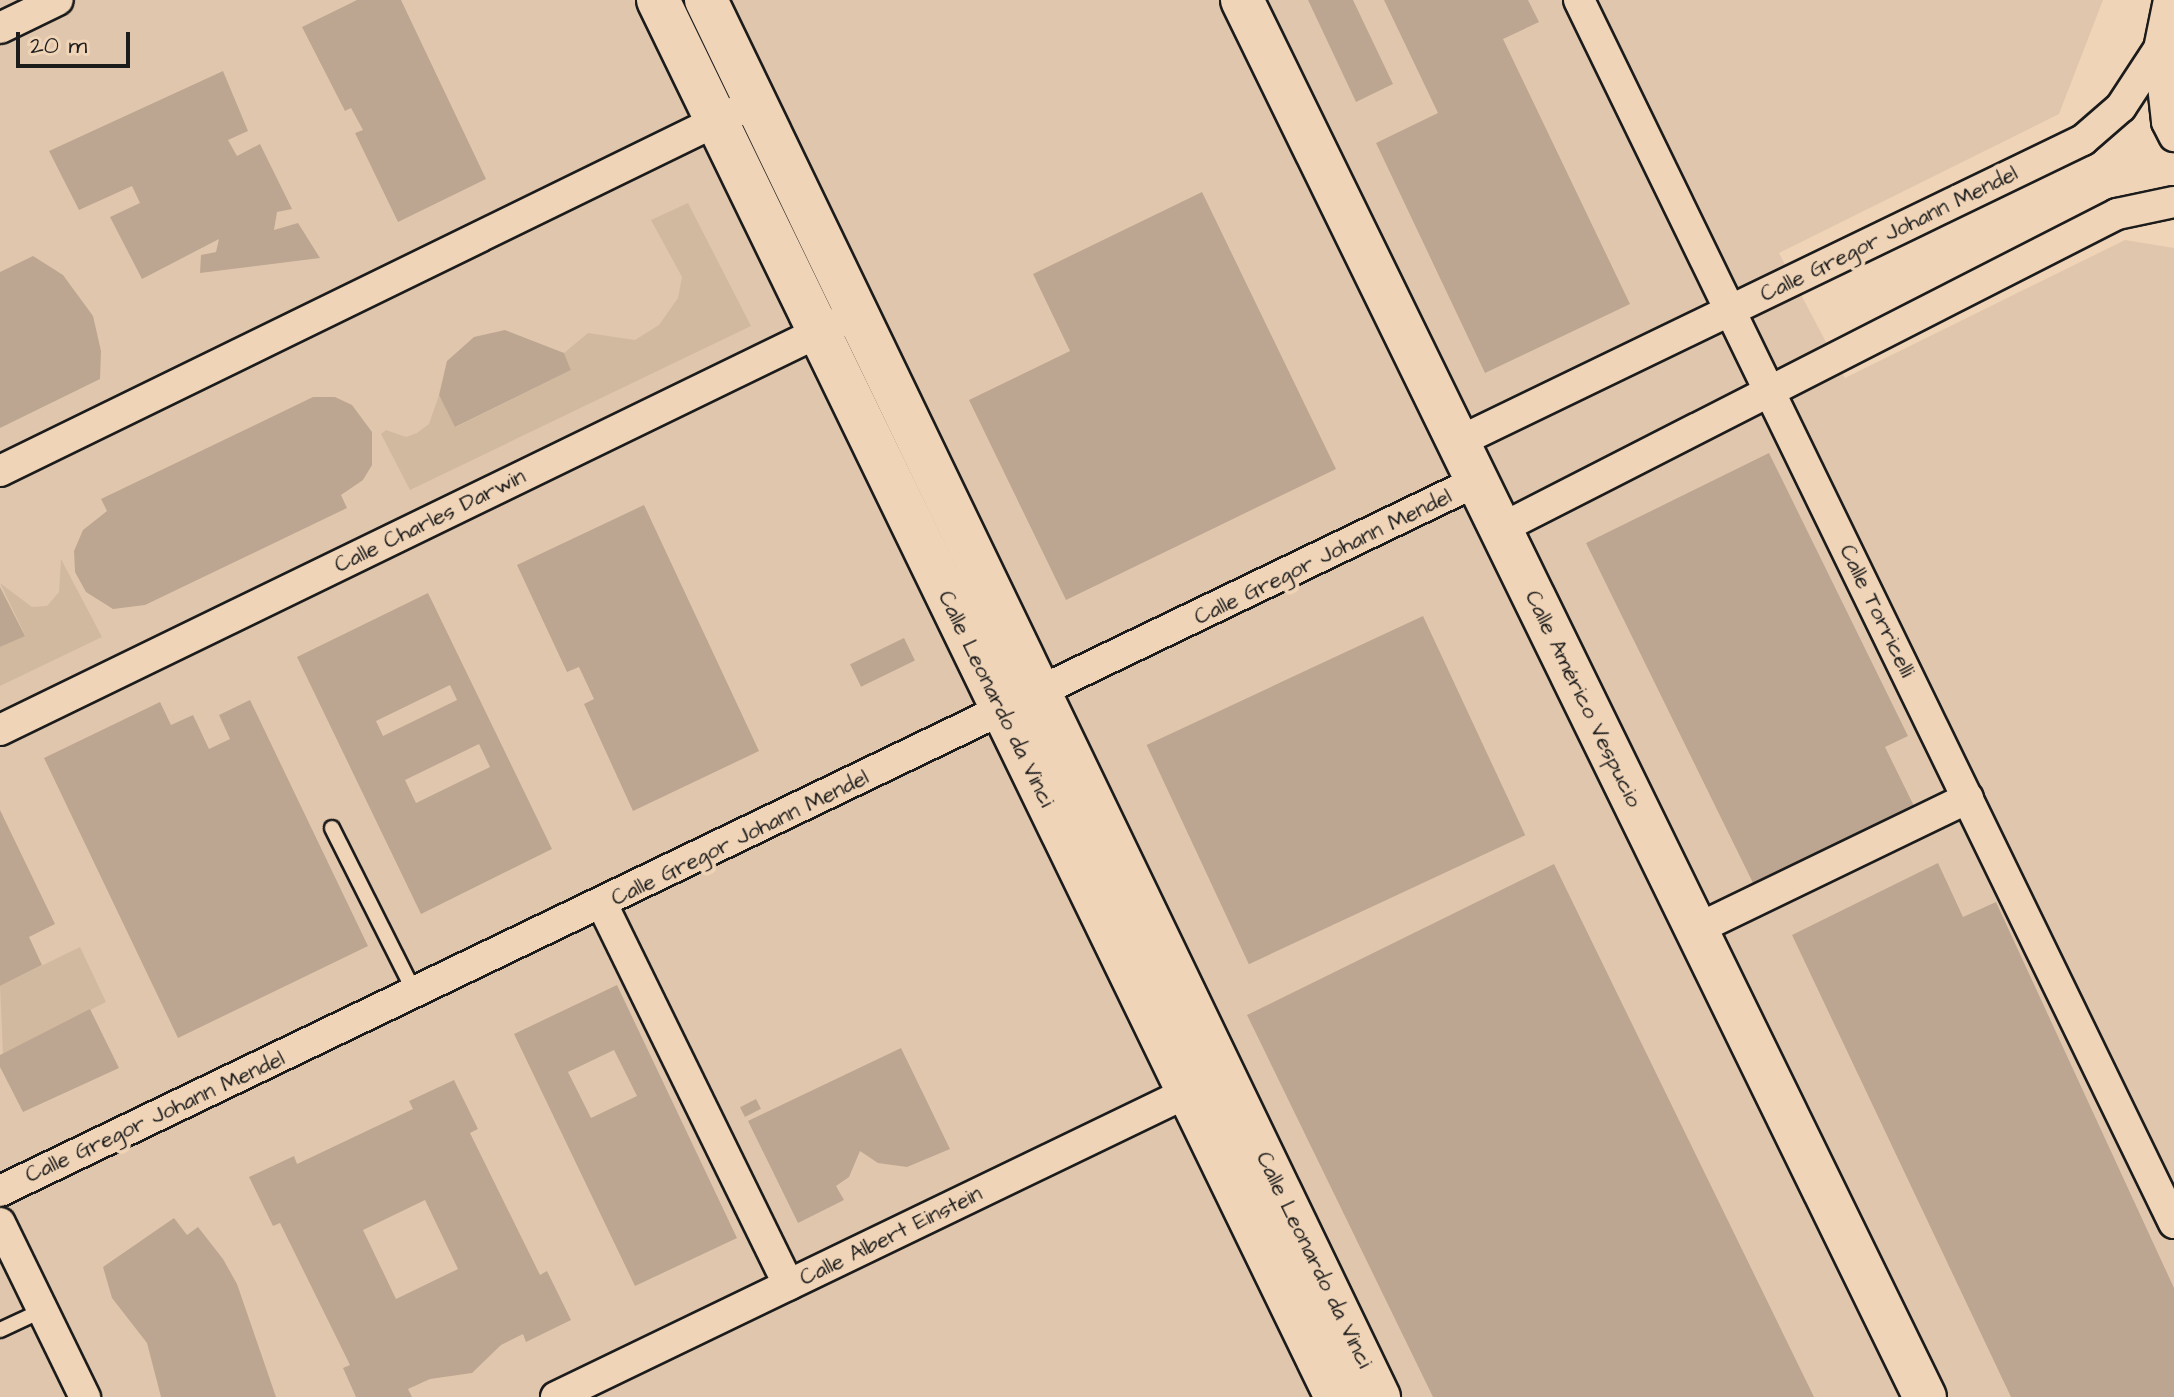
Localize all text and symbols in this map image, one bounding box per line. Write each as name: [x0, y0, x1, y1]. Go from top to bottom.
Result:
scale bar: [20, 16, 134, 66]
text: 20 m: [30, 29, 87, 63]
street label: Calle Gregor Johann Mendel: [1756, 160, 2022, 308]
street label: Calle Charles Darwin: [330, 463, 530, 579]
street label: Calle Gregor Johann Mendel: [1190, 483, 1456, 631]
street label: Calle Torricelli: [1834, 540, 1920, 682]
street label: Calle Américo Vespucio: [1519, 586, 1647, 812]
street label: Calle Leonardo da Vinci: [932, 587, 1060, 811]
street label: Calle Gregor Johann Mendel: [607, 764, 873, 912]
street label: Calle Gregor Johann Mendel: [21, 1045, 289, 1189]
street label: Calle Leonardo da Vinci: [1250, 1148, 1378, 1372]
street label: Calle Albert Einstein: [796, 1180, 986, 1292]

